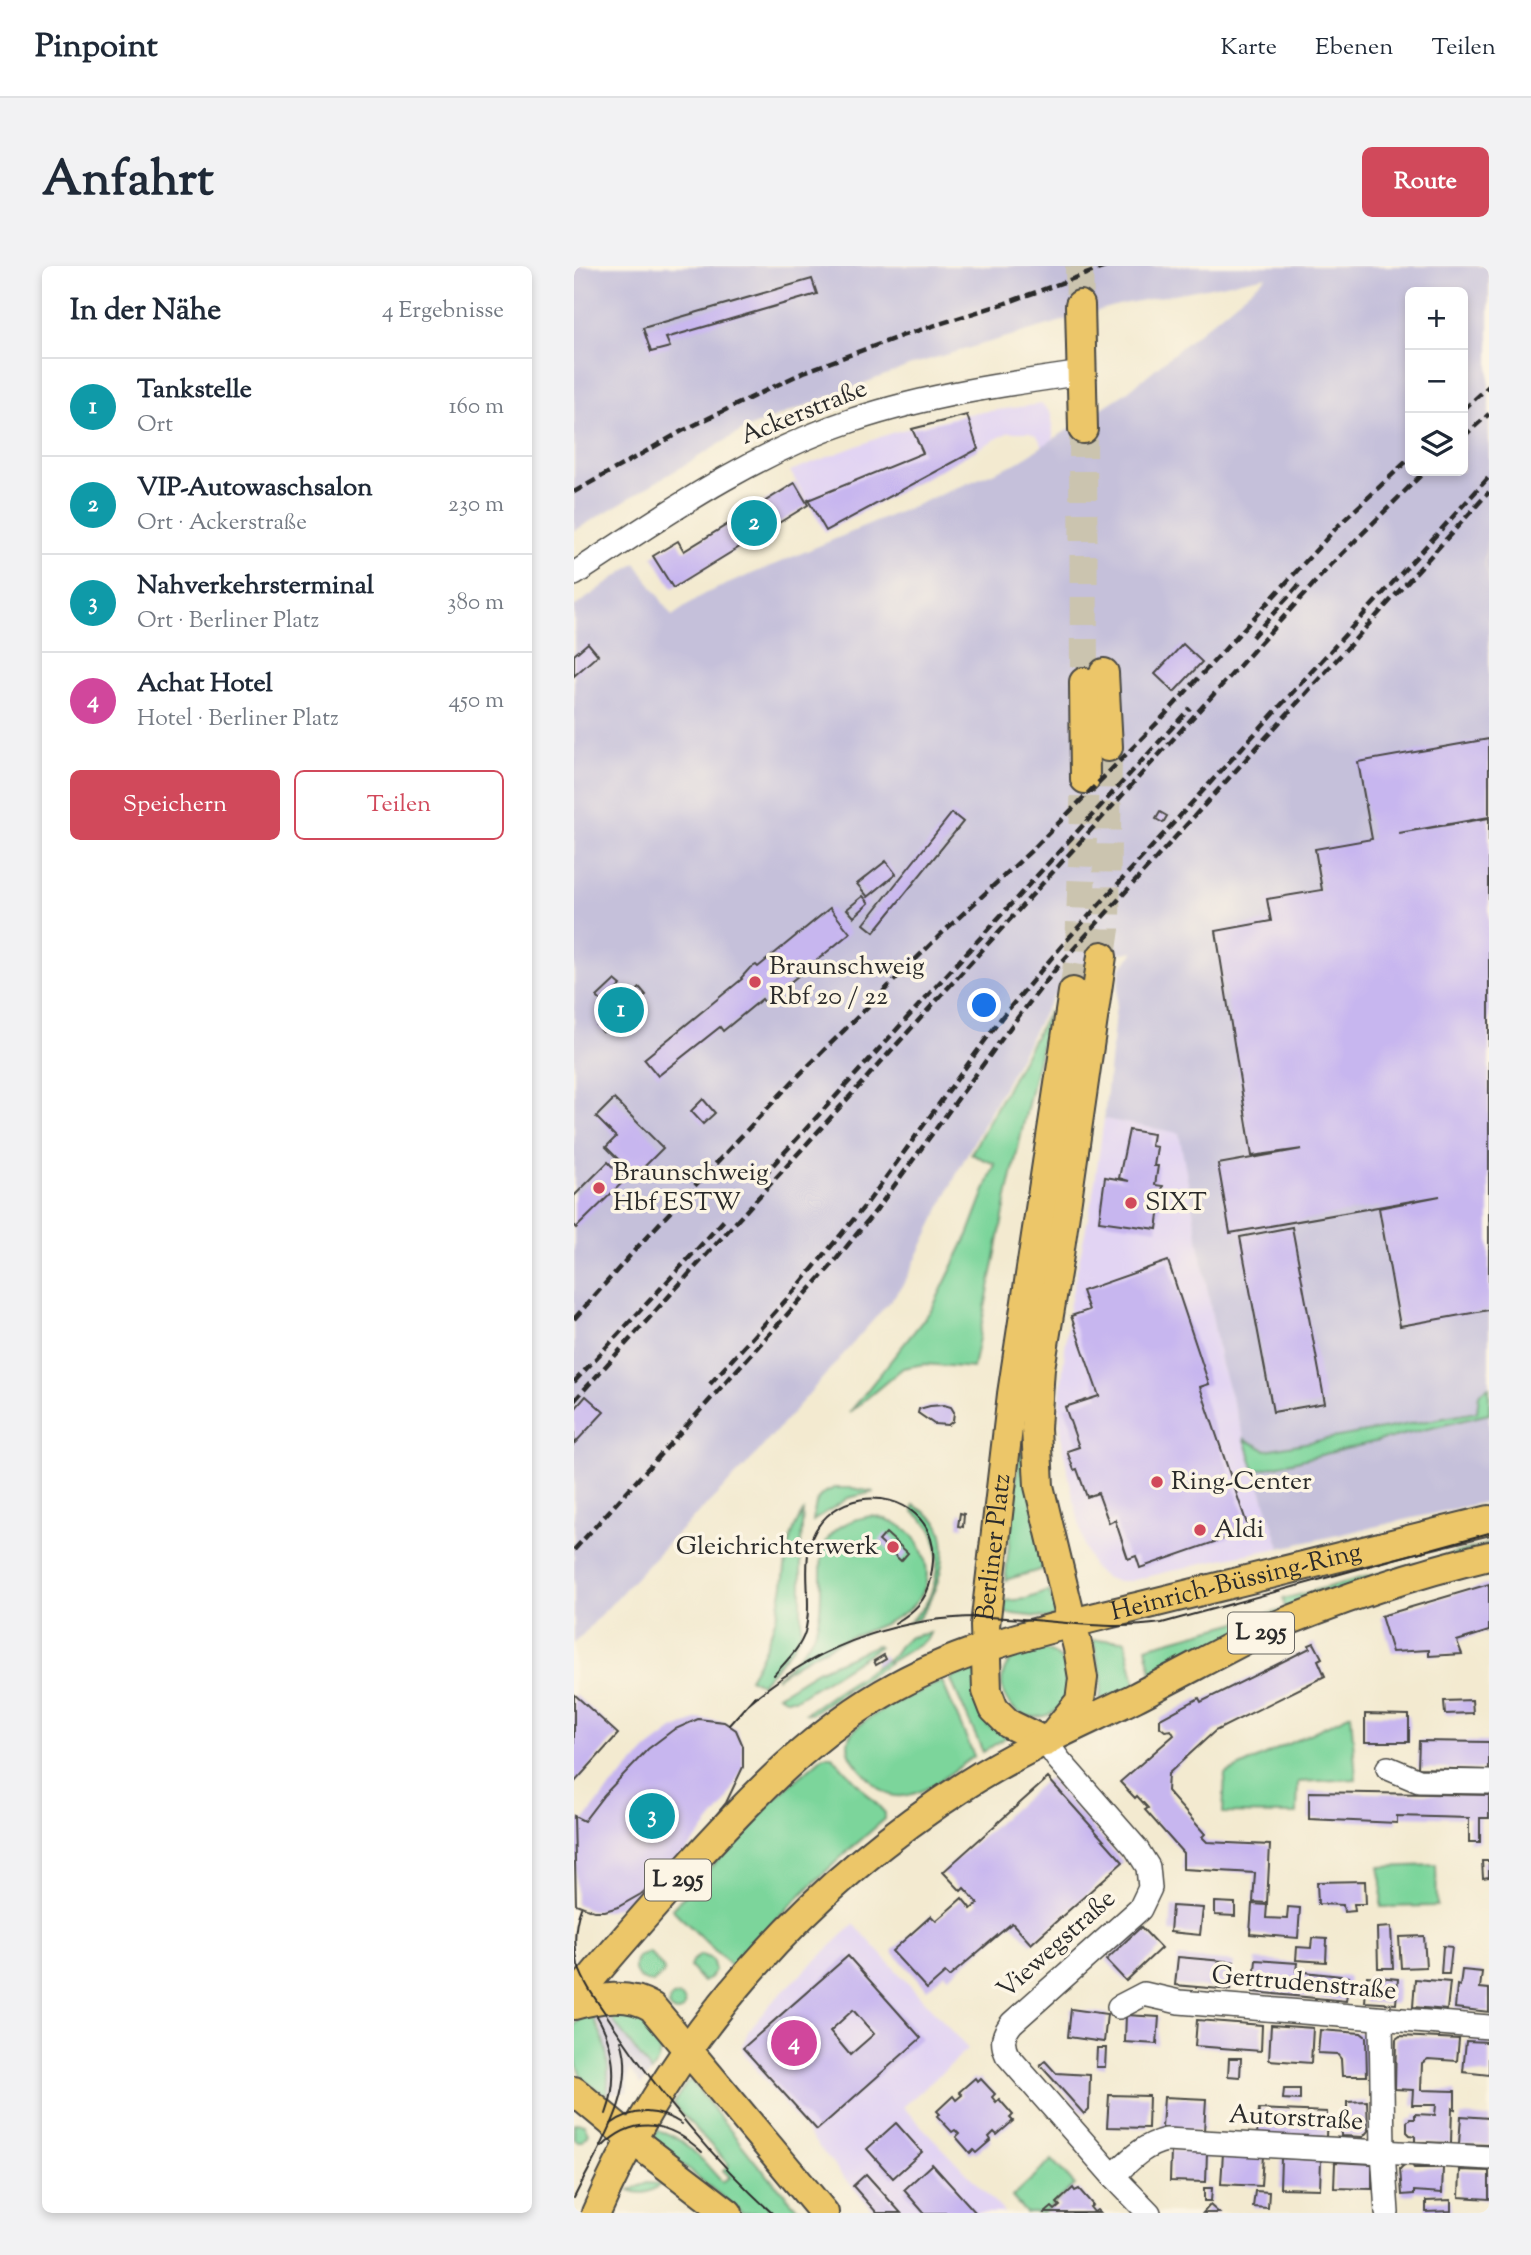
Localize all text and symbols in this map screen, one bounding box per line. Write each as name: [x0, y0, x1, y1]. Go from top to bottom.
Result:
text: Pinpoint: [35, 24, 158, 72]
text: Karte: [1220, 31, 1277, 65]
text: Ebenen: [1315, 31, 1393, 65]
text: Teilen: [1431, 31, 1496, 65]
text: Anfahrt: [42, 147, 214, 217]
button: Route: [1362, 147, 1489, 217]
map controls: [1405, 287, 1468, 476]
button: +: [1405, 287, 1468, 350]
text: In der Nähe: [70, 290, 221, 333]
text: 4 Ergebnisse: [382, 295, 504, 328]
button: −: [1405, 350, 1468, 413]
street label: Ackerstraße: [735, 371, 873, 455]
text: Tankstelle: [137, 372, 252, 409]
text: 1: [89, 391, 97, 424]
text: 160 m: [449, 391, 504, 424]
text: Ort: [137, 409, 173, 442]
button: layers: [1405, 413, 1468, 476]
text: VIP-Autowaschsalon: [137, 470, 373, 507]
text: 2: [88, 489, 98, 522]
text: 230 m: [448, 489, 504, 522]
pin: 2: [731, 497, 777, 549]
text: Ort · Ackerstraße: [137, 507, 307, 540]
text: Nahverkehrsterminal: [137, 568, 374, 605]
text: 3: [88, 587, 98, 620]
text: 380 m: [447, 587, 504, 620]
text: Ort · Berliner Platz: [137, 605, 319, 638]
text: Achat Hotel: [137, 666, 273, 703]
text: 4: [87, 685, 99, 718]
text: 450 m: [448, 685, 504, 718]
text: Hotel · Berliner Platz: [137, 703, 339, 736]
button: Speichern: [70, 770, 280, 840]
button: Teilen: [294, 770, 504, 840]
place label: Braunschweig Rbf 20 / 22: [769, 949, 925, 1016]
marker: Braunschweig Rbf 20 / 22: [747, 974, 763, 990]
pin: 1: [598, 984, 644, 1036]
your location: [967, 988, 1001, 1022]
place label: Braunschweig Hbf ESTW: [613, 1155, 769, 1222]
marker: Braunschweig Hbf ESTW: [591, 1180, 607, 1196]
place label: SIXT: [1145, 1185, 1207, 1222]
marker: SIXT: [1123, 1195, 1139, 1211]
place label: Ring-Center: [1171, 1464, 1312, 1501]
street label: Berliner Platz: [967, 1472, 1021, 1623]
marker: Ring-Center: [1149, 1474, 1165, 1490]
place label: Aldi: [1214, 1512, 1264, 1549]
marker: Aldi: [1192, 1522, 1208, 1538]
place label: Gleichrichterwerk: [676, 1529, 879, 1566]
street label: Heinrich-Büssing-Ring: [1107, 1534, 1365, 1631]
marker: Gleichrichterwerk: [885, 1539, 901, 1555]
road number: L 295: [1228, 1612, 1294, 1653]
pin: 3: [629, 1790, 675, 1842]
road number: L 295: [645, 1860, 711, 1900]
street label: Viewegstraße: [989, 1882, 1125, 2008]
street label: Gertrudenstraße: [1210, 1957, 1398, 2011]
pin: 4: [771, 2017, 817, 2069]
street label: Autorstraße: [1228, 2097, 1364, 2141]

